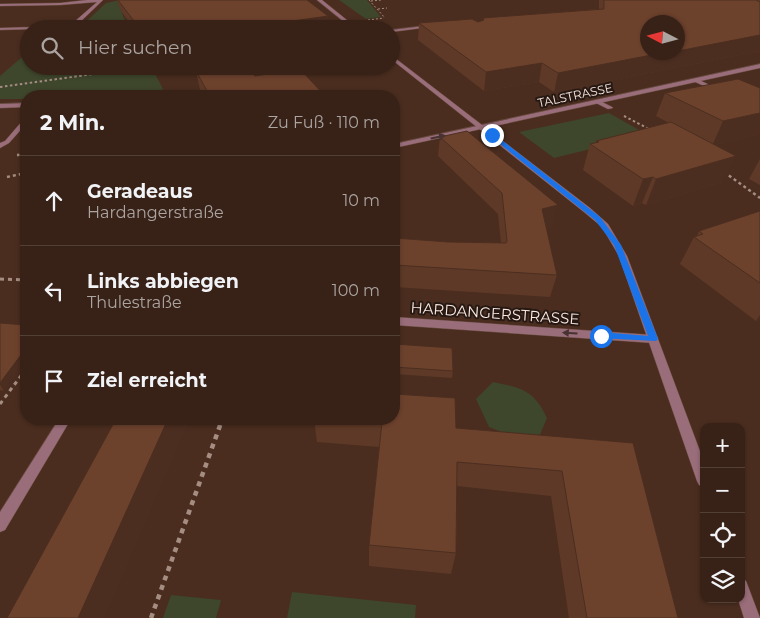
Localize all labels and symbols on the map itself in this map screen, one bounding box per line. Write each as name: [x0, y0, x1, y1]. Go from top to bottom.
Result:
north arrow: [640, 15, 685, 60]
street label: TALSTRASSE: [536, 80, 614, 110]
route end: [481, 124, 504, 147]
one-way arrow: [430, 132, 446, 140]
street label: HARDANGERSTRASSE: [410, 298, 580, 328]
route start: [590, 325, 613, 348]
one-way arrow: [562, 329, 578, 337]

